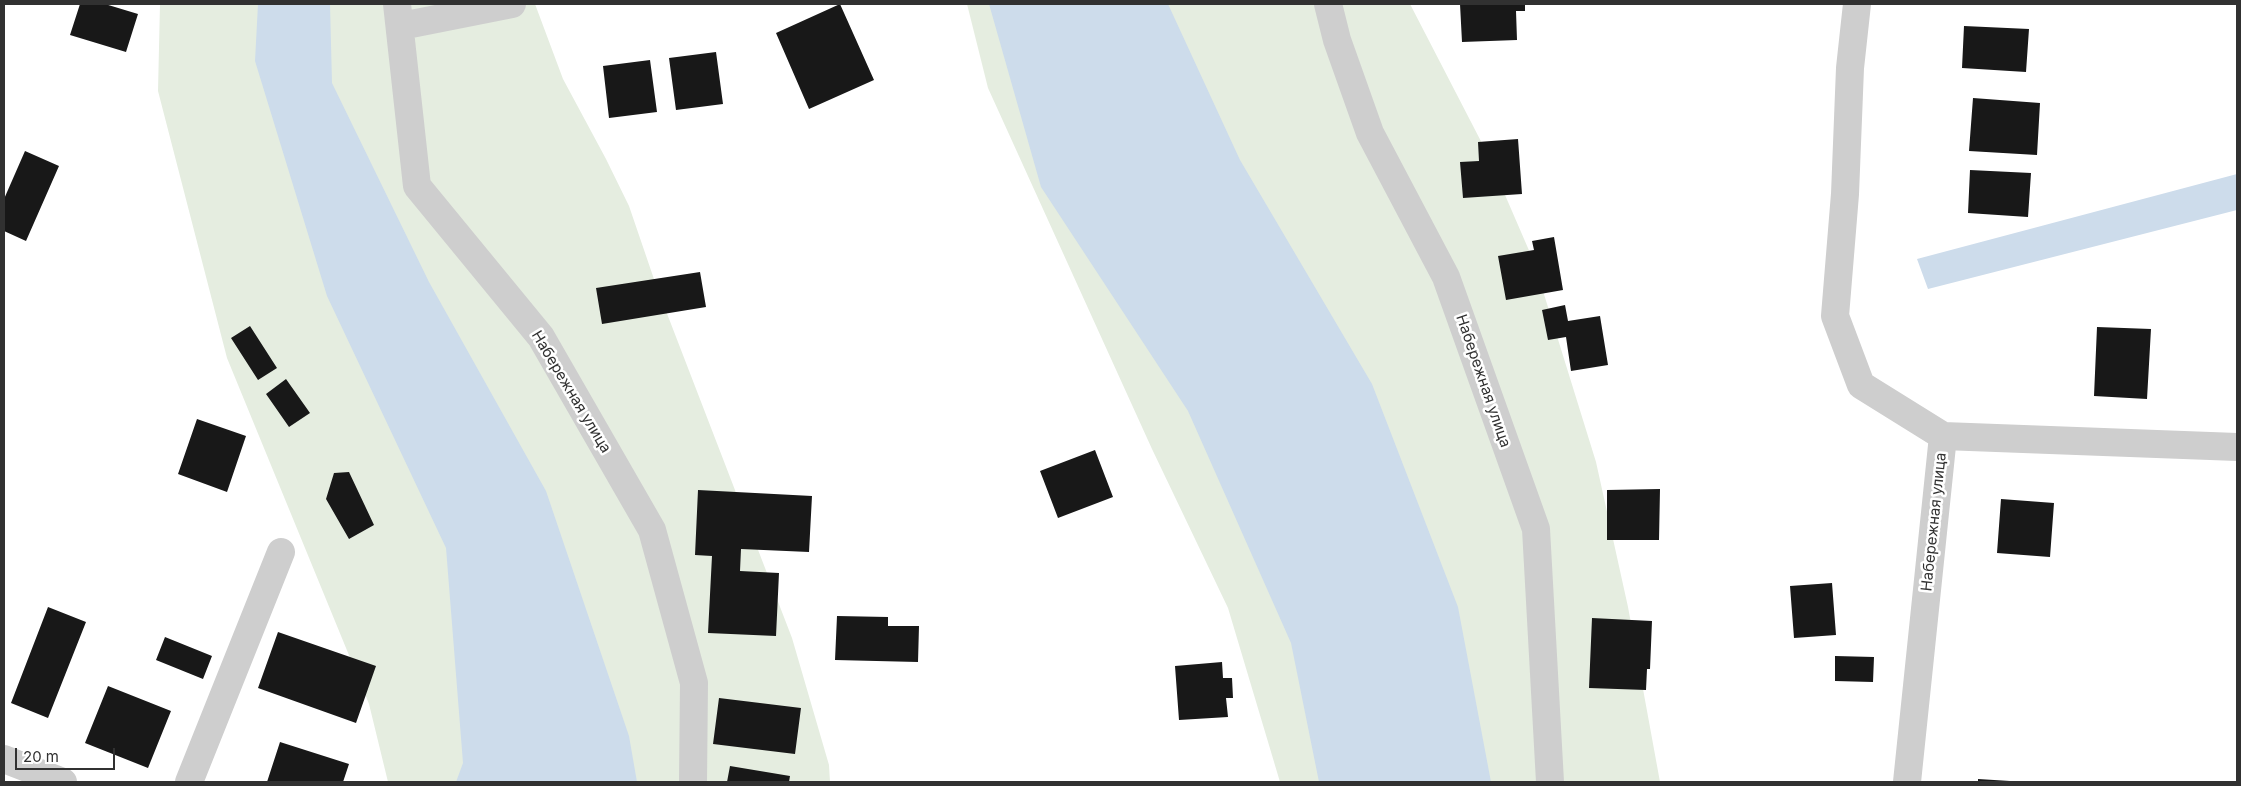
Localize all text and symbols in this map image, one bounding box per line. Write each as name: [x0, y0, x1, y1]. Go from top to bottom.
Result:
street label: Набережная улица: [1452, 312, 1514, 450]
street label: Набережная улица: [527, 328, 615, 456]
street label: Набережная улица: [1918, 452, 1950, 592]
scale bar: [18, 738, 118, 770]
text: 20 m: [23, 747, 59, 766]

